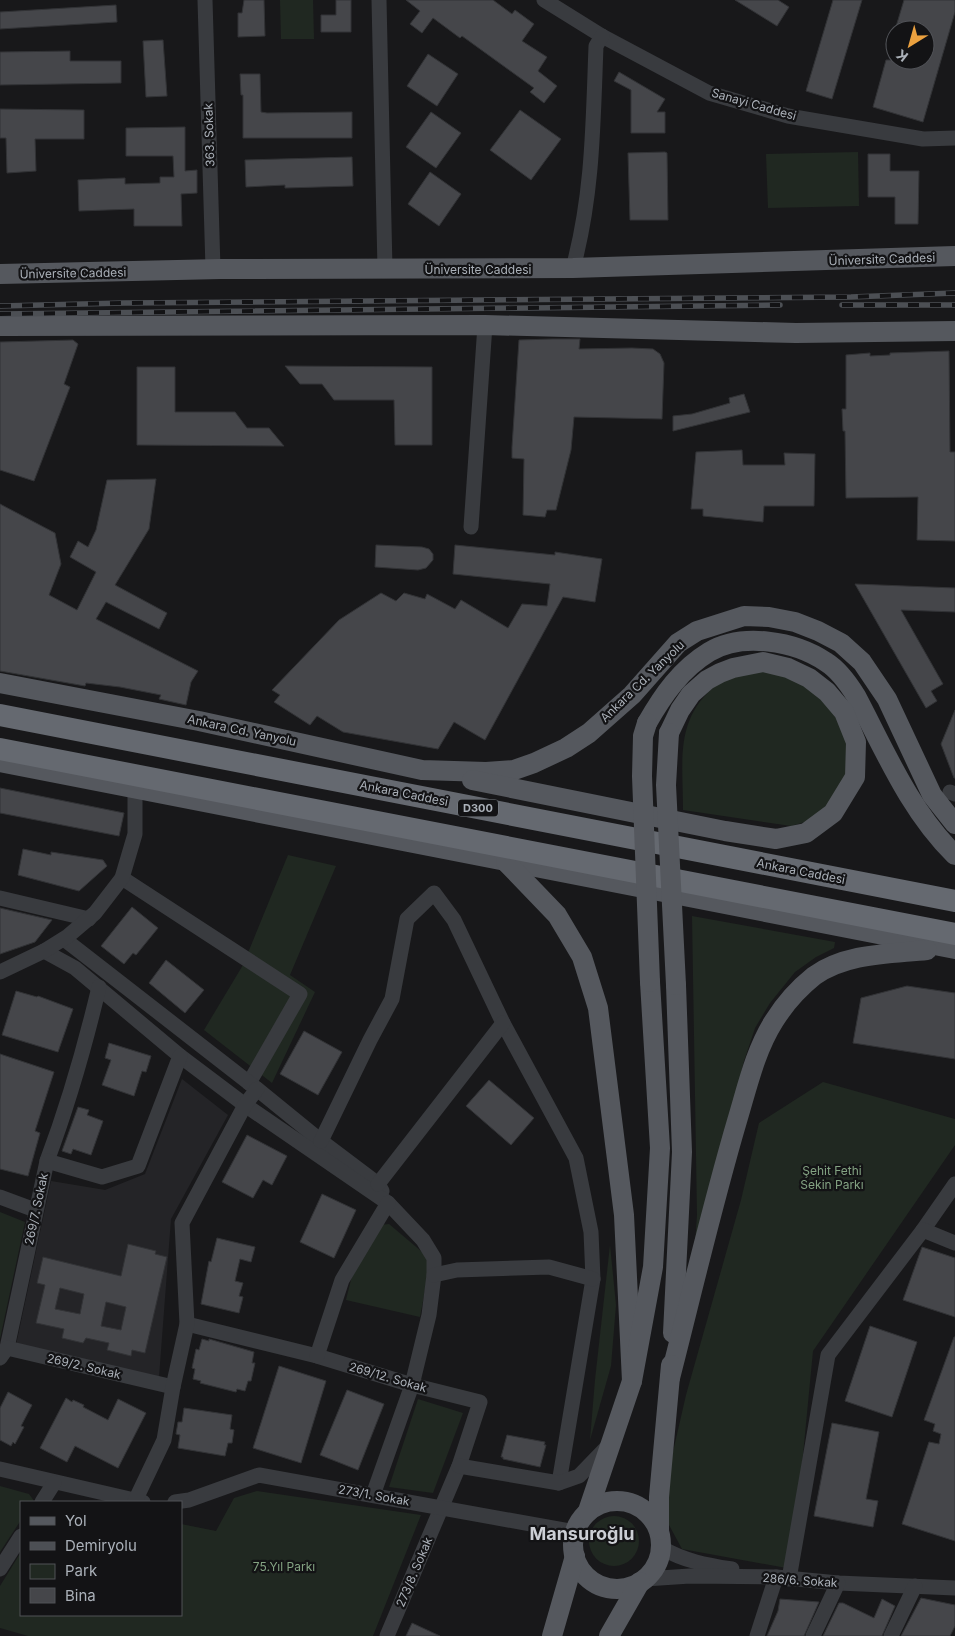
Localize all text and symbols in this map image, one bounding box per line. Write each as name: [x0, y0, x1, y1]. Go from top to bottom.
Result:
north arrow: [885, 20, 935, 70]
text: K: [893, 46, 911, 66]
street label: Sanayi Caddesi: [710, 85, 798, 123]
street label: 363. Sokak: [200, 103, 218, 167]
street label: Üniversite Caddesi: [828, 250, 936, 268]
street label: Üniversite Caddesi: [425, 262, 531, 277]
street label: Üniversite Caddesi: [19, 265, 127, 281]
street label: Ankara Cd. Yanyolu: [597, 637, 687, 725]
street label: Ankara Cd. Yanyolu: [186, 711, 298, 749]
street label: Ankara Caddesi: [359, 777, 450, 809]
road number: D300: [458, 800, 498, 816]
street label: Ankara Caddesi: [756, 855, 847, 887]
park label: Şehit Fethi Sekin Parkı: [800, 1163, 864, 1192]
street label: 269/7. Sokak: [21, 1171, 51, 1246]
street label: 269/2. Sokak: [46, 1350, 123, 1382]
street label: 269/12. Sokak: [347, 1359, 429, 1395]
street label: 273/1. Sokak: [337, 1481, 411, 1509]
legend: [20, 1501, 182, 1616]
text: Yol: [65, 1511, 87, 1530]
district label: Mansuroğlu: [529, 1523, 635, 1544]
street label: 273/8. Sokak: [393, 1534, 436, 1609]
text: Demiryolu: [65, 1536, 137, 1555]
park label: 75.Yıl Parkı: [253, 1559, 315, 1574]
text: Park: [65, 1561, 98, 1580]
street label: 286/6. Sokak: [762, 1570, 838, 1590]
text: Bina: [65, 1586, 96, 1605]

